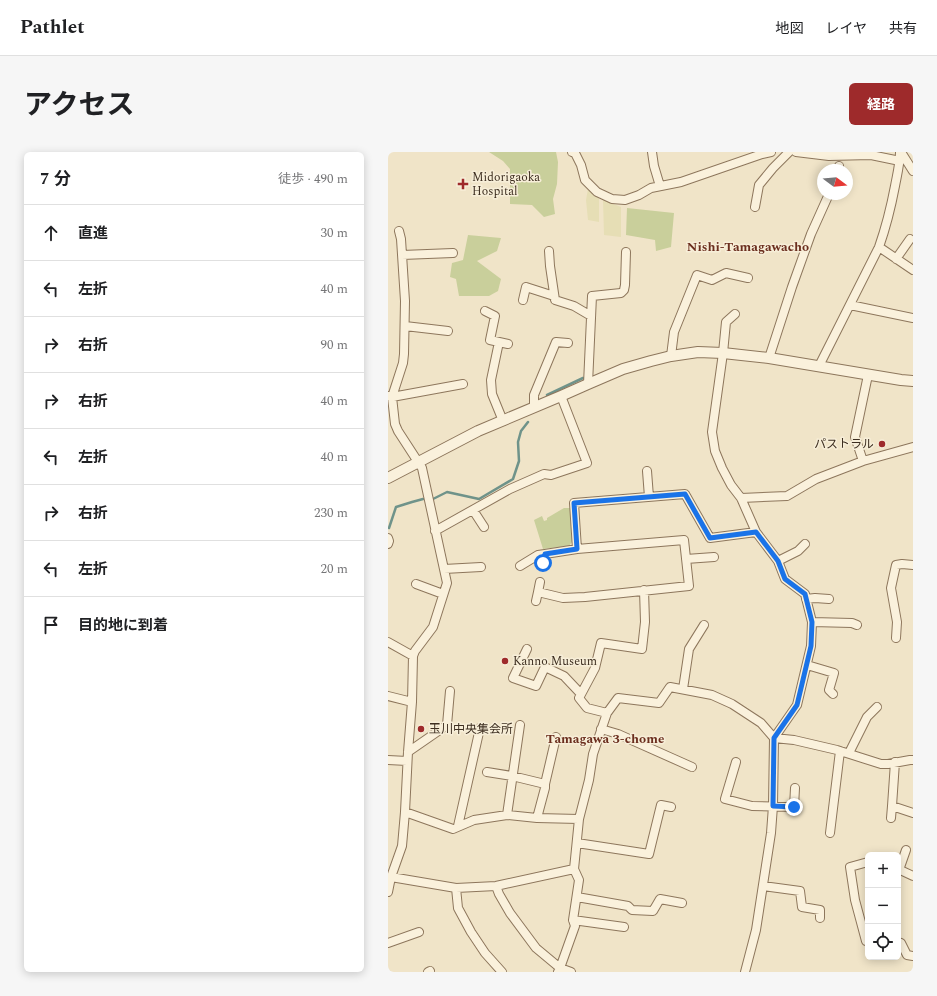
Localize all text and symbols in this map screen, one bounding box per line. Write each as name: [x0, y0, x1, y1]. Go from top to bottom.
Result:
text: Pathlet: [20, 13, 85, 42]
text: 地図: [775, 18, 803, 39]
text: レイヤ: [825, 18, 867, 39]
text: 共有: [889, 18, 917, 39]
button: 経路: [849, 83, 913, 125]
text: アクセス: [24, 84, 135, 127]
north arrow: [817, 164, 853, 200]
text: 7 分: [40, 166, 71, 192]
place label: Midorigaoka Hospital: [472, 168, 540, 201]
text: 徒歩 · 490 m: [278, 169, 348, 189]
marker: Midorigaoka Hospital: [457, 178, 469, 190]
icon: ahead: [40, 222, 62, 244]
text: 直進: [78, 222, 108, 245]
text: 30 m: [321, 223, 348, 243]
district label: Nishi-Tamagawacho: [687, 237, 809, 257]
icon: left: [40, 278, 62, 300]
text: 左折: [78, 278, 108, 301]
text: 40 m: [321, 279, 348, 299]
icon: right: [40, 334, 62, 356]
text: 右折: [78, 334, 108, 357]
text: 90 m: [321, 335, 348, 355]
icon: right: [40, 390, 62, 412]
text: 右折: [78, 390, 108, 413]
text: 40 m: [321, 391, 348, 411]
place label: パストラル: [814, 435, 874, 454]
marker: パストラル: [877, 439, 887, 449]
icon: left: [40, 446, 62, 468]
text: 左折: [78, 446, 108, 469]
text: 40 m: [321, 447, 348, 467]
icon: right: [40, 502, 62, 524]
text: 右折: [78, 502, 108, 525]
text: 230 m: [314, 503, 348, 523]
route start: [534, 554, 552, 572]
icon: left: [40, 558, 62, 580]
text: 左折: [78, 558, 108, 581]
text: 20 m: [321, 559, 348, 579]
icon: arrive: [40, 614, 62, 636]
text: 目的地に到着: [78, 614, 168, 637]
place label: Kanno Museum: [513, 652, 597, 671]
marker: Kanno Museum: [500, 656, 510, 666]
place label: 玉川中央集会所: [429, 720, 513, 739]
marker: 玉川中央集会所: [416, 724, 426, 734]
district label: Tamagawa 3-chome: [546, 729, 664, 749]
route end: [785, 798, 803, 816]
map controls: [865, 852, 901, 960]
button: +: [865, 852, 901, 888]
button: −: [865, 888, 901, 924]
button: locate: [865, 924, 901, 960]

